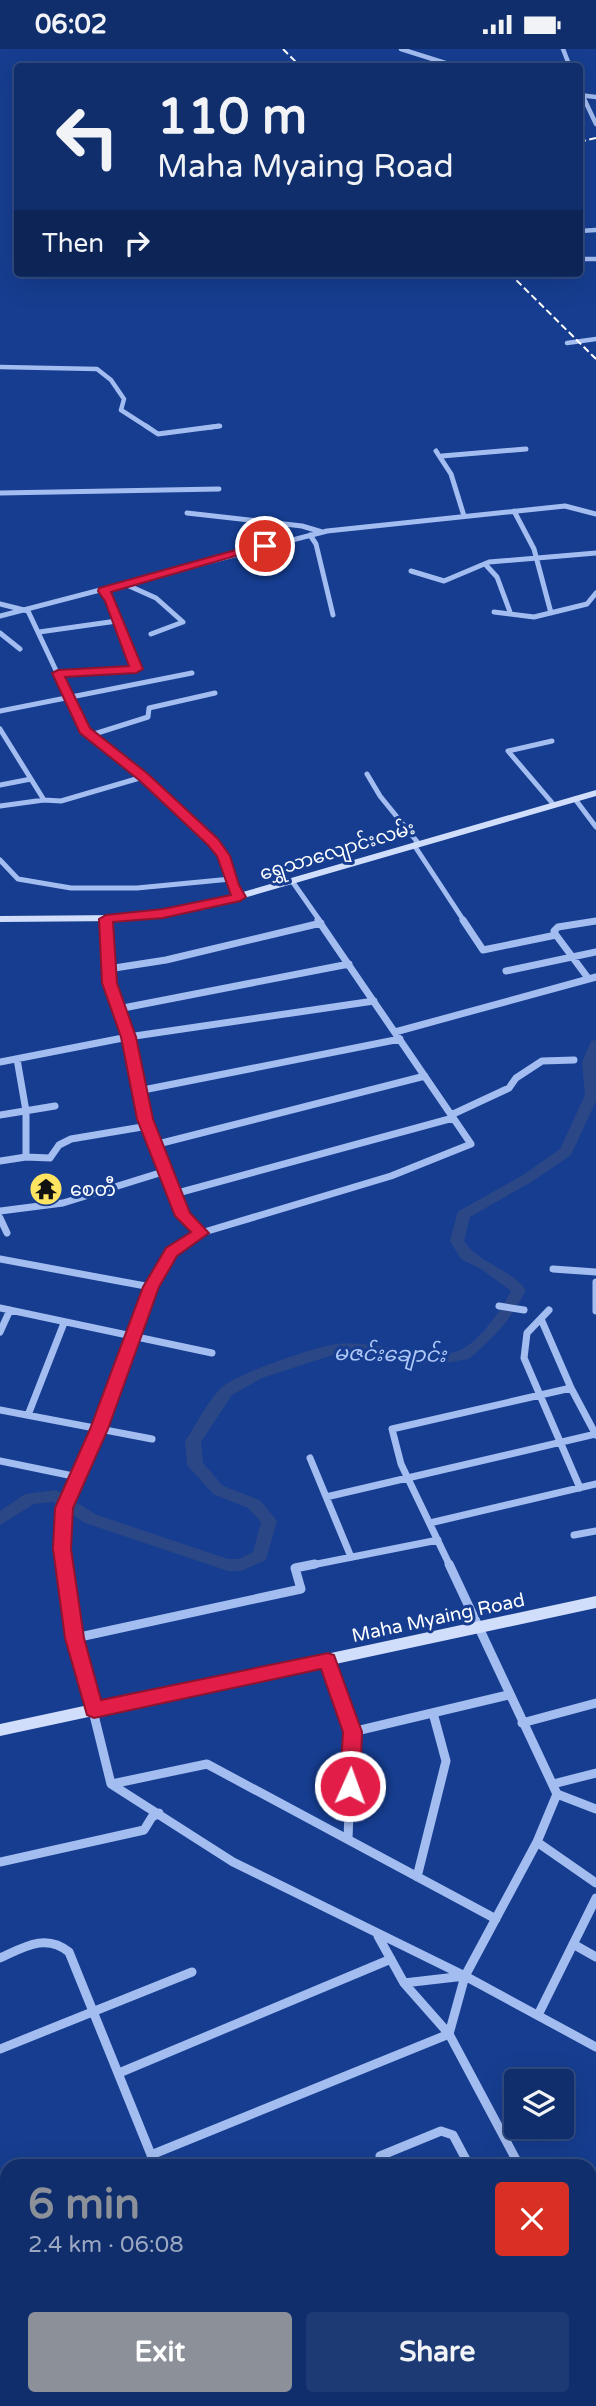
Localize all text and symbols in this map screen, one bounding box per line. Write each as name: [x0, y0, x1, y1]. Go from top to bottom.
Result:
text: 06:02: [35, 9, 107, 40]
text: 110 m: [157, 88, 307, 147]
icon: left: [42, 91, 133, 182]
text: Maha Myaing Road: [157, 148, 454, 186]
icon: right: [118, 224, 156, 262]
text: Then: [42, 228, 104, 259]
pin: [235, 516, 295, 576]
icon: arrive: [246, 527, 284, 565]
street label: ရွှေသာလျောင်းလမ်း: [256, 813, 419, 889]
temple icon: စေတီ: [27, 1170, 65, 1208]
place label: စေတီ: [70, 1175, 116, 1201]
water label: မဇင်းချောင်း: [333, 1338, 448, 1372]
street label: Maha Myaing Road: [350, 1589, 527, 1647]
position arrow: [313, 1749, 387, 1823]
map controls: [504, 2069, 574, 2139]
button: layers: [504, 2069, 574, 2139]
text: 6 min: [28, 2179, 140, 2230]
button: close: [495, 2182, 569, 2256]
text: 2.4 km · 06:08: [28, 2231, 184, 2259]
button: Exit: [28, 2312, 292, 2392]
button: Share: [306, 2312, 569, 2392]

